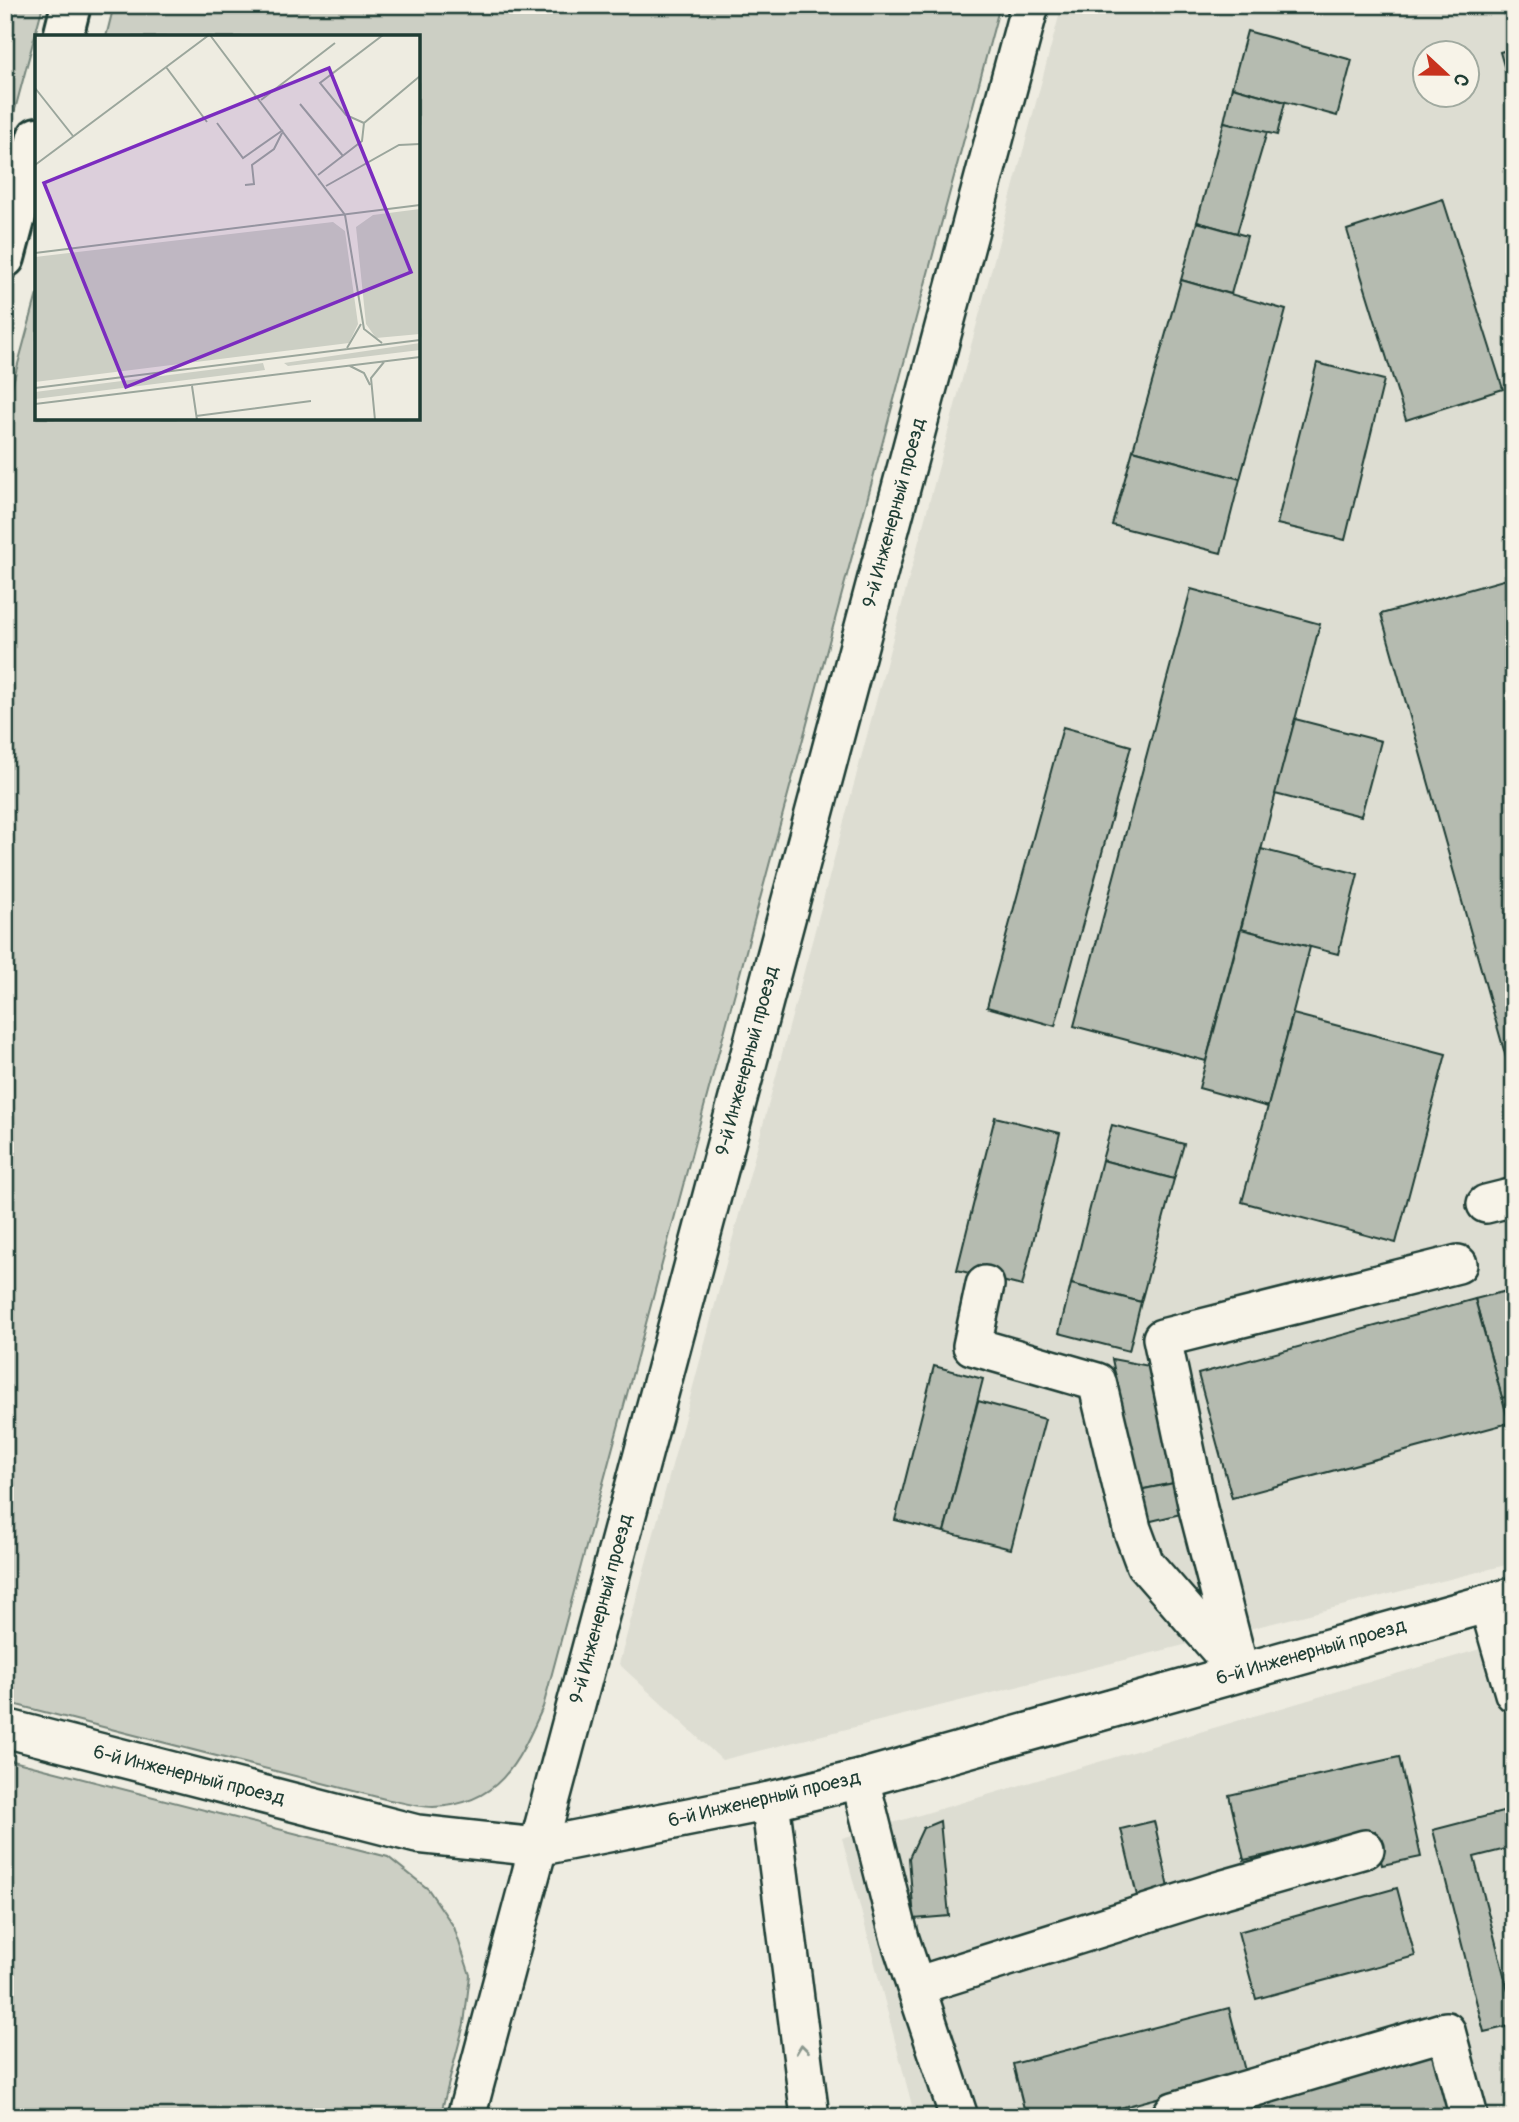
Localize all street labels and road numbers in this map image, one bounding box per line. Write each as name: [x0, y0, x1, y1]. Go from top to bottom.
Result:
street label: 9-й Инженерный проезд: [857, 415, 931, 610]
street label: 9-й Инженерный проезд: [710, 963, 784, 1158]
street label: 9-й Инженерный проезд: [564, 1511, 638, 1706]
street label: 6-й Инженерный проезд: [1213, 1613, 1409, 1691]
street label: 6-й Инженерный проезд: [91, 1740, 288, 1811]
street label: 6-й Инженерный проезд: [666, 1765, 863, 1833]

